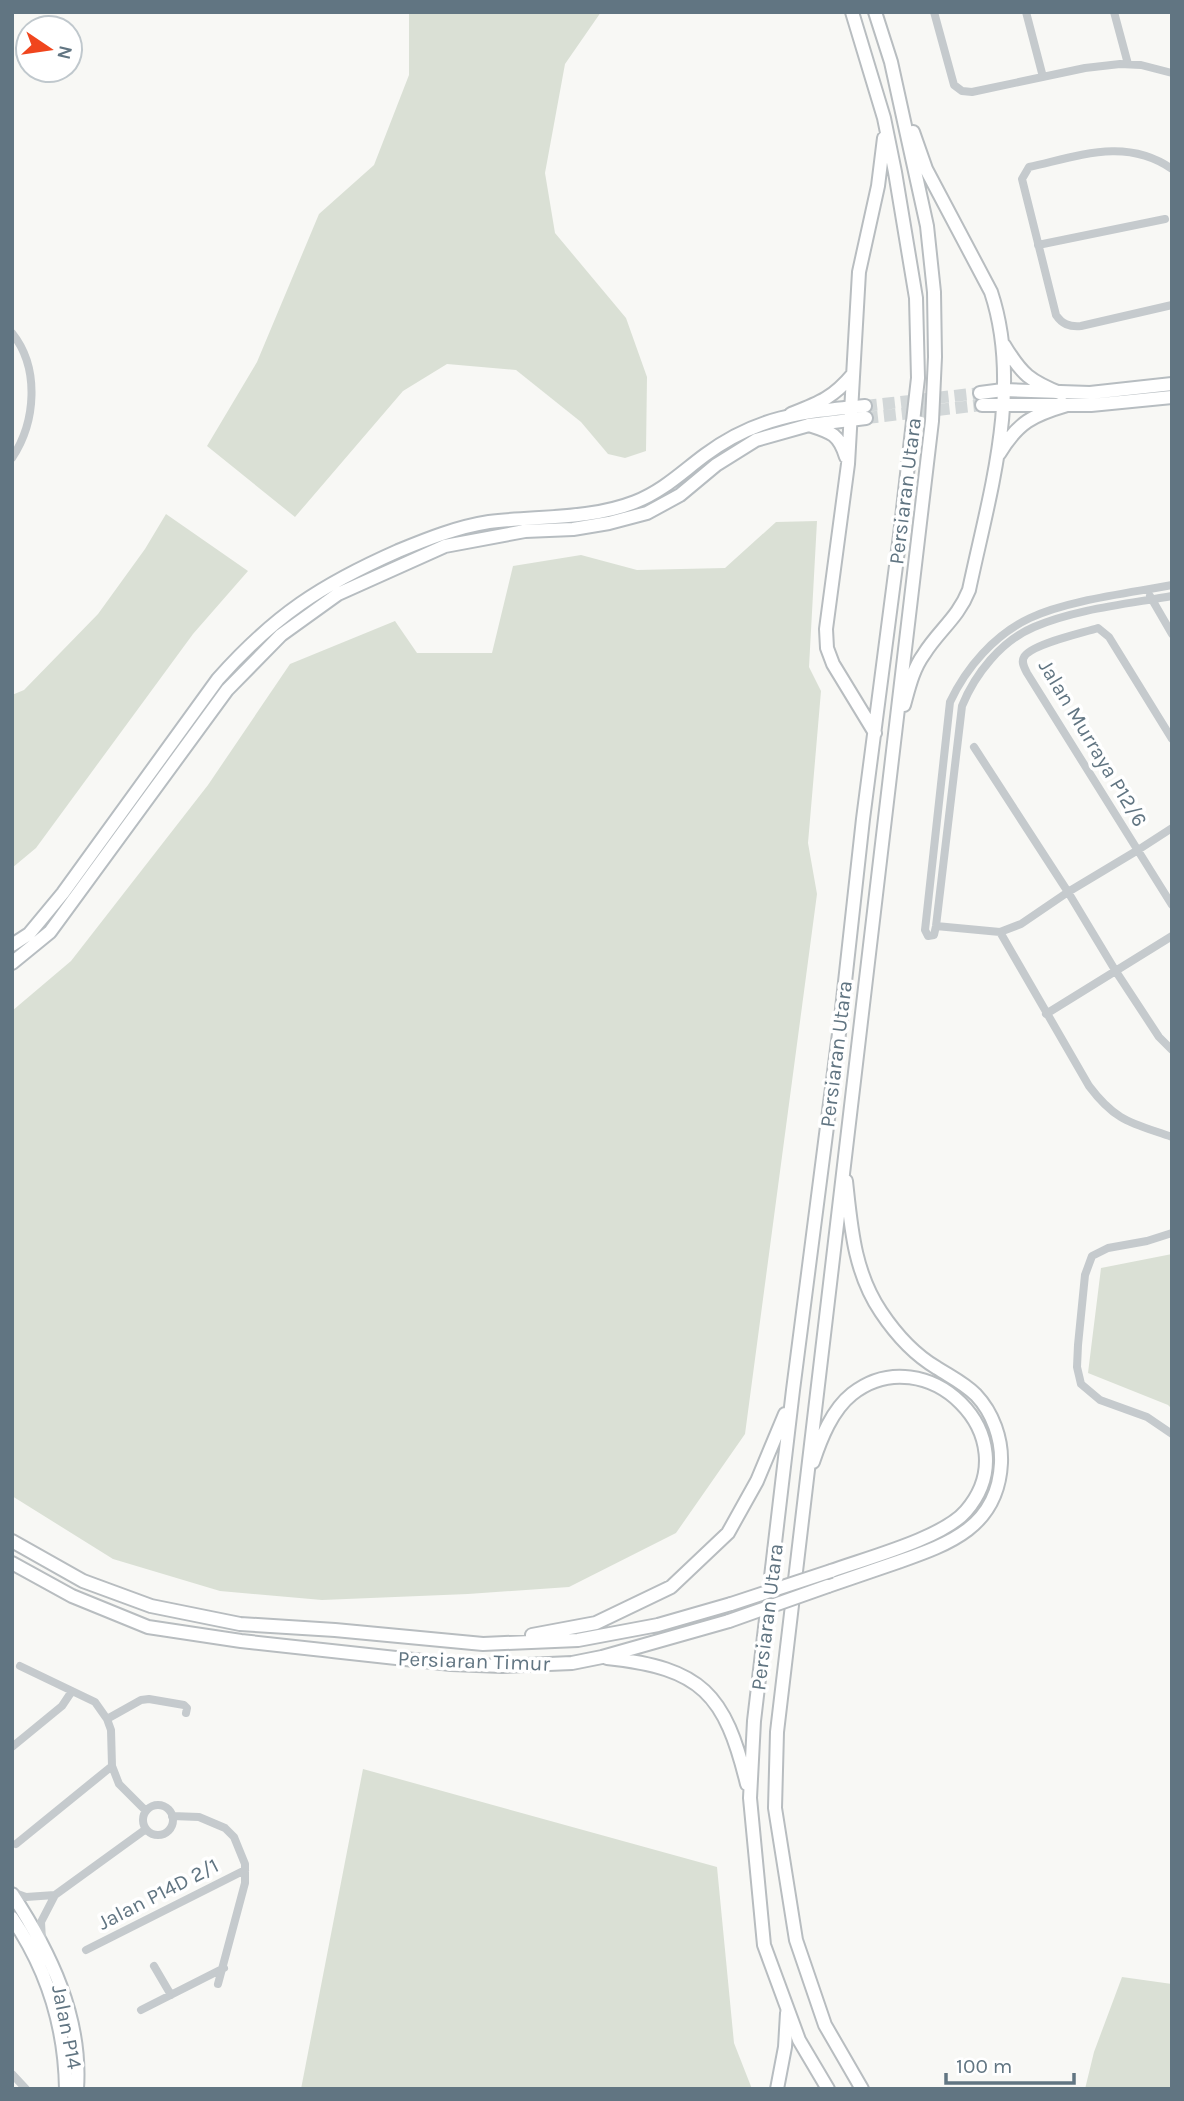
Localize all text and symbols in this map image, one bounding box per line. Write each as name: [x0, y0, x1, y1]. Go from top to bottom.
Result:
north arrow: [14, 14, 84, 84]
text: N: [52, 43, 77, 62]
street label: Persiaran Utara: [884, 416, 926, 566]
street label: Jalan Murraya P12/6: [1034, 655, 1152, 831]
street label: Persiaran Utara: [815, 979, 857, 1129]
street label: Persiaran Utara: [746, 1542, 788, 1692]
street label: Persiaran Timur: [397, 1646, 551, 1676]
street label: Jalan P14D 2/1: [94, 1853, 222, 1935]
street label: Jalan P14: [47, 1983, 87, 2071]
scale bar: [946, 2042, 1074, 2086]
text: 100 m: [956, 2054, 1013, 2078]

